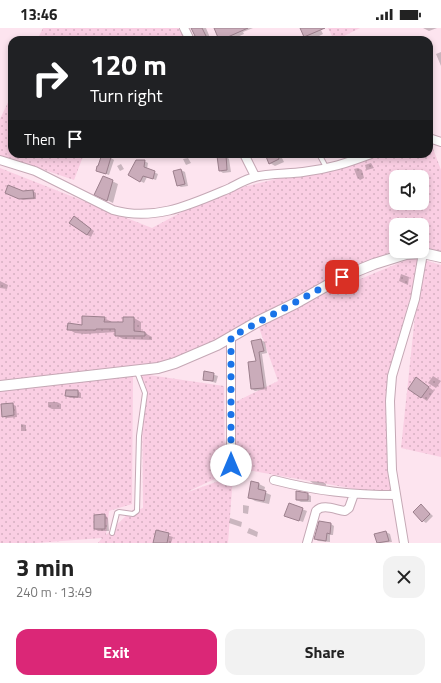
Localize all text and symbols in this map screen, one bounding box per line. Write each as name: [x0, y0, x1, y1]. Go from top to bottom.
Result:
text: 13:46: [20, 3, 57, 26]
text: 120 m: [90, 43, 167, 86]
icon: right: [24, 52, 76, 104]
text: Turn right: [90, 82, 163, 109]
text: Then: [24, 128, 56, 151]
icon: arrive: [64, 128, 86, 150]
map controls: [389, 170, 429, 258]
button: sound: [389, 170, 429, 210]
button: layers: [389, 218, 429, 258]
pin: [325, 260, 359, 294]
icon: arrive: [331, 266, 353, 288]
position arrow: [210, 444, 252, 486]
text: 3 min: [16, 549, 74, 585]
button: close: [383, 556, 425, 598]
text: 240 m · 13:49: [16, 582, 92, 602]
button: Exit: [16, 629, 217, 675]
button: Share: [225, 629, 425, 675]

